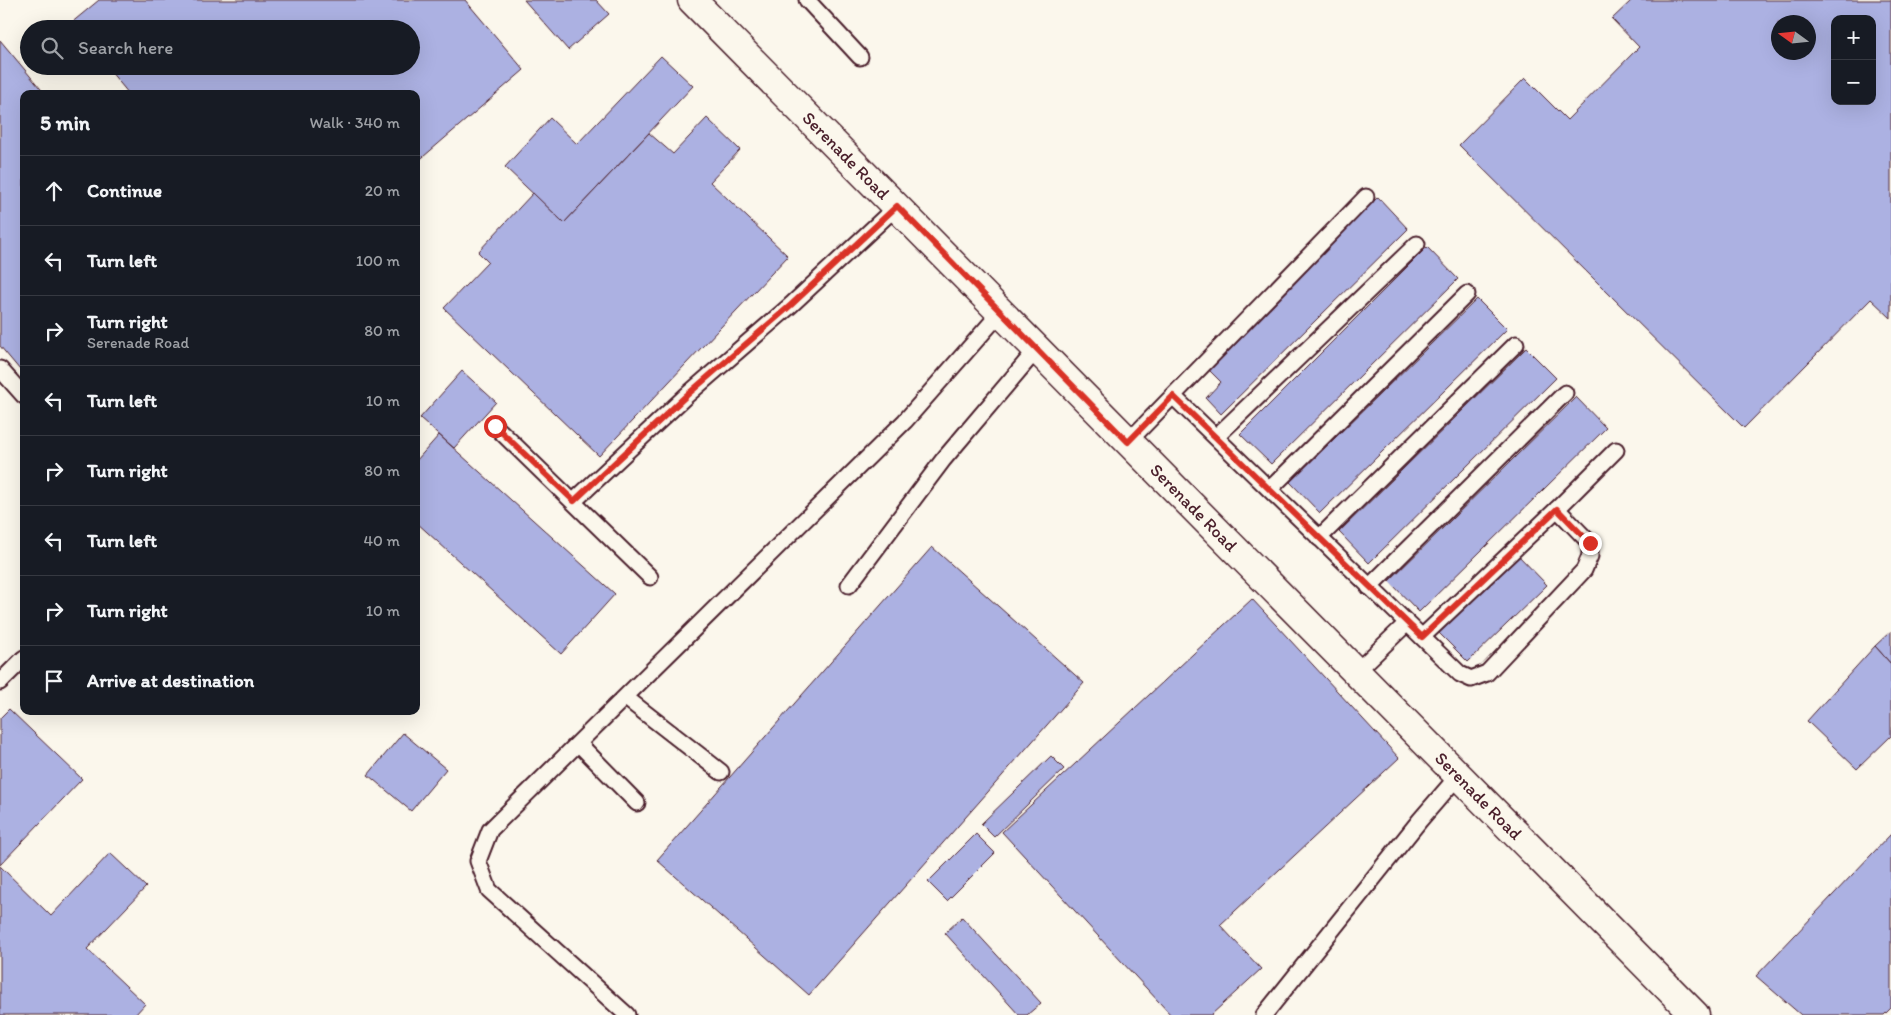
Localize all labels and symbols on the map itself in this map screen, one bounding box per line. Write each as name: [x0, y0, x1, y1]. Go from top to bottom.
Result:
north arrow: [1771, 15, 1816, 60]
street label: Serenade Road: [798, 107, 894, 205]
route start: [484, 415, 507, 438]
street label: Serenade Road: [1146, 459, 1242, 557]
route end: [1579, 532, 1602, 555]
street label: Serenade Road: [1430, 747, 1527, 845]

